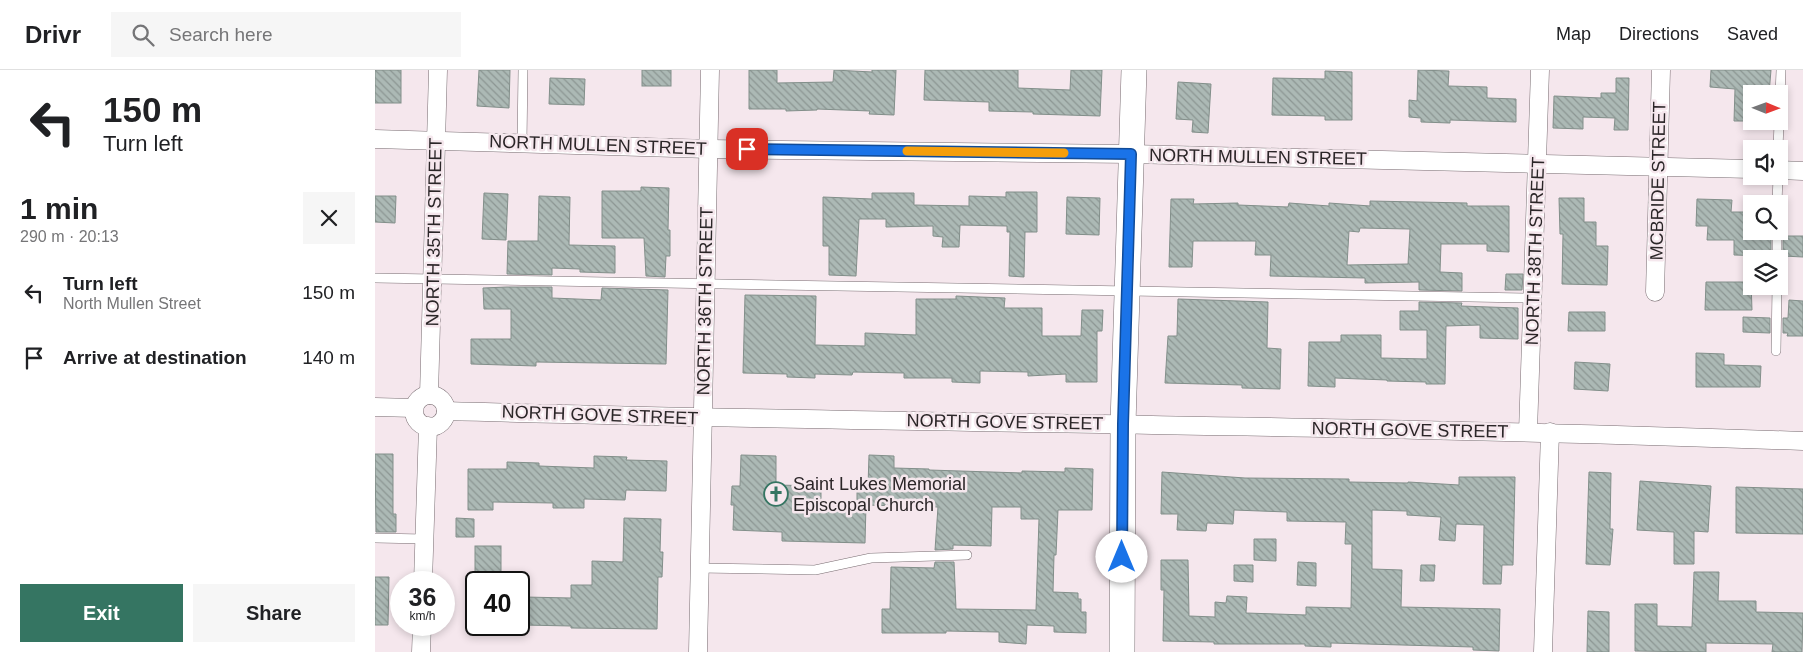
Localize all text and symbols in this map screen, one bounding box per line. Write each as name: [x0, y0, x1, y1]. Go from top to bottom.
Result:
search box: [111, 12, 461, 57]
text: Drivr: [25, 21, 81, 48]
icon: search: [129, 21, 157, 49]
text: Search here: [169, 24, 273, 45]
text: Map: [1556, 24, 1591, 44]
text: Directions: [1619, 24, 1699, 44]
text: Saved: [1727, 24, 1778, 44]
north arrow: [1743, 85, 1787, 130]
map controls: [1743, 85, 1788, 295]
icon: left: [20, 90, 85, 155]
text: 150 m: [103, 90, 202, 129]
street label: MCBRIDE STREET: [1647, 101, 1669, 261]
pin: [726, 128, 768, 170]
text: Turn left: [103, 131, 183, 156]
street label: NORTH MULLEN STREET: [489, 131, 707, 159]
icon: arrive: [733, 135, 761, 163]
street label: NORTH 35TH STREET: [422, 137, 446, 327]
button: sound: [1743, 140, 1788, 185]
street label: NORTH MULLEN STREET: [1149, 145, 1367, 169]
street label: NORTH 38TH STREET: [1522, 156, 1548, 346]
text: 1 min: [20, 192, 98, 225]
button: close: [303, 192, 355, 244]
button: search: [1743, 195, 1788, 240]
street label: NORTH 36TH STREET: [693, 206, 717, 396]
text: 290 m · 20:13: [20, 228, 119, 245]
button: layers: [1743, 250, 1788, 295]
text: Turn left: [63, 273, 138, 294]
icon: left: [20, 279, 48, 307]
text: 150 m: [302, 282, 355, 303]
text: North Mullen Street: [63, 295, 201, 312]
icon: arrive: [20, 344, 48, 372]
text: Arrive at destination: [63, 347, 247, 368]
text: 140 m: [302, 347, 355, 368]
street label: NORTH GOVE STREET: [501, 402, 699, 428]
street label: NORTH GOVE STREET: [906, 410, 1104, 434]
street label: NORTH GOVE STREET: [1311, 418, 1509, 442]
place label: Saint Lukes Memorial Episcopal Church: [793, 474, 966, 515]
church icon: Saint Lukes Memorial Episcopal Church: [763, 481, 789, 507]
position arrow: [1095, 530, 1147, 582]
speed limit sign: 40: [465, 571, 530, 636]
text: 36: [409, 583, 436, 611]
button: Exit: [20, 584, 183, 642]
button: Share: [193, 584, 355, 642]
text: km/h: [409, 609, 436, 623]

